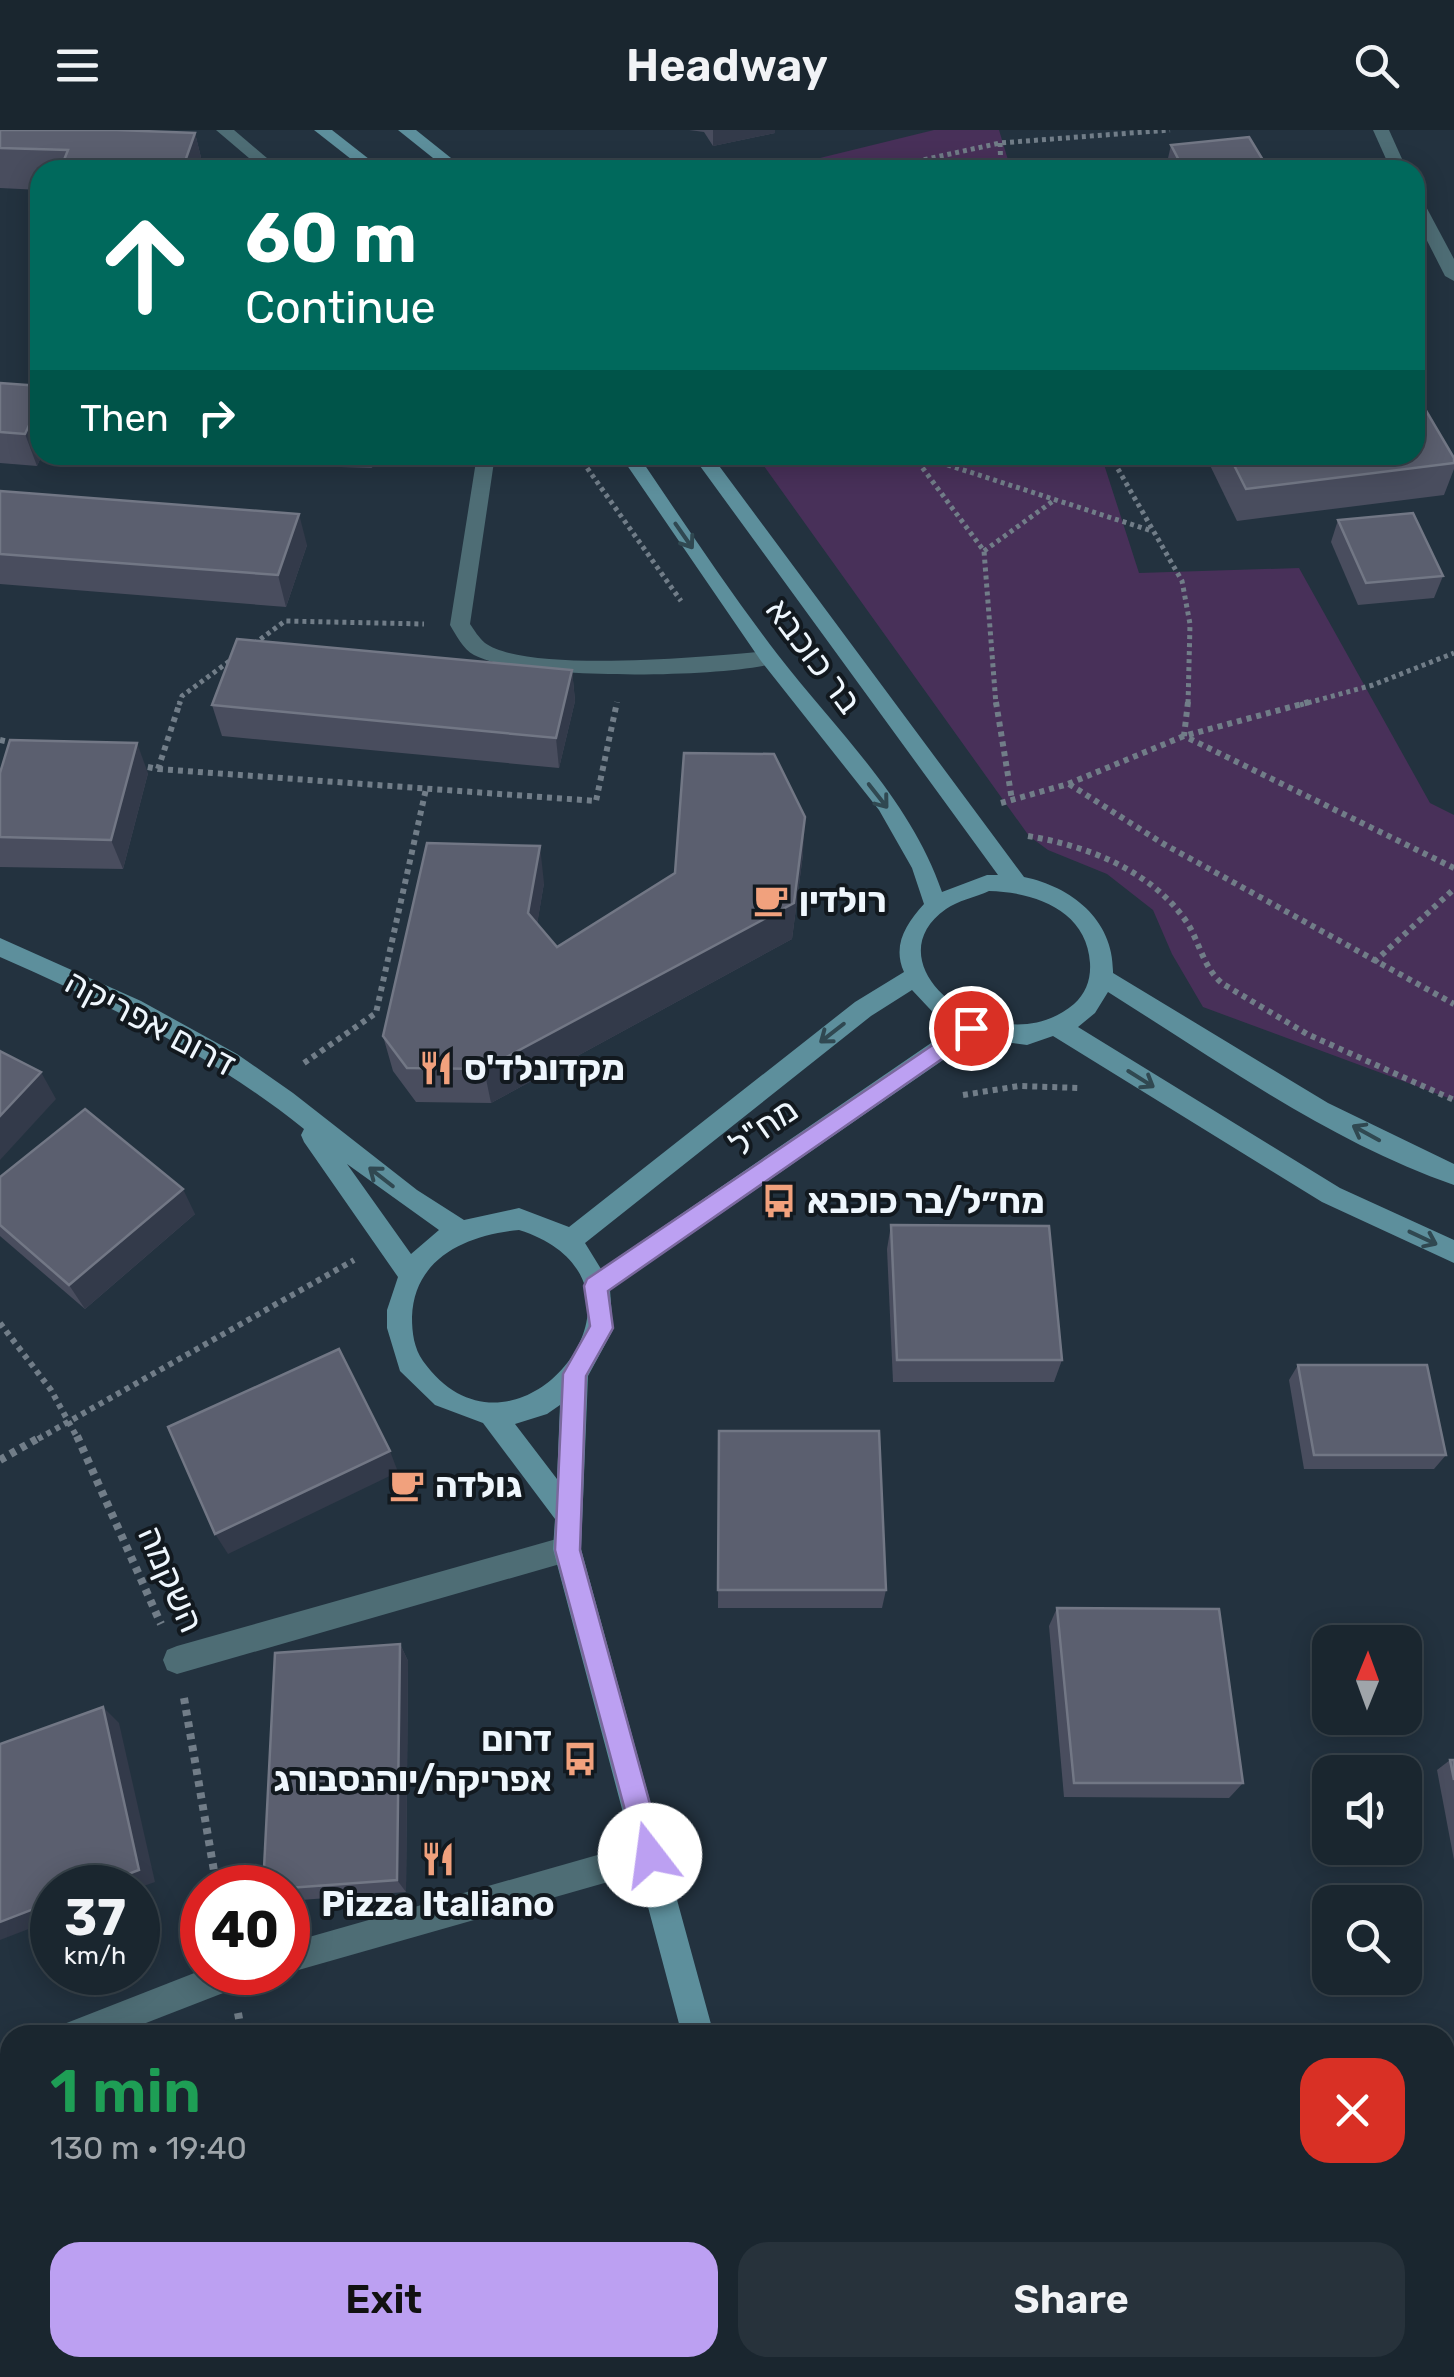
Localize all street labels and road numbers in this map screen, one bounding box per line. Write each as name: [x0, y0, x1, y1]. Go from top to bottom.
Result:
street label: בר כוכבא: [757, 590, 871, 722]
street label: דרום אפריקה: [58, 960, 244, 1086]
street label: מח"ל: [720, 1088, 806, 1166]
street label: השקמה: [129, 1519, 213, 1639]

